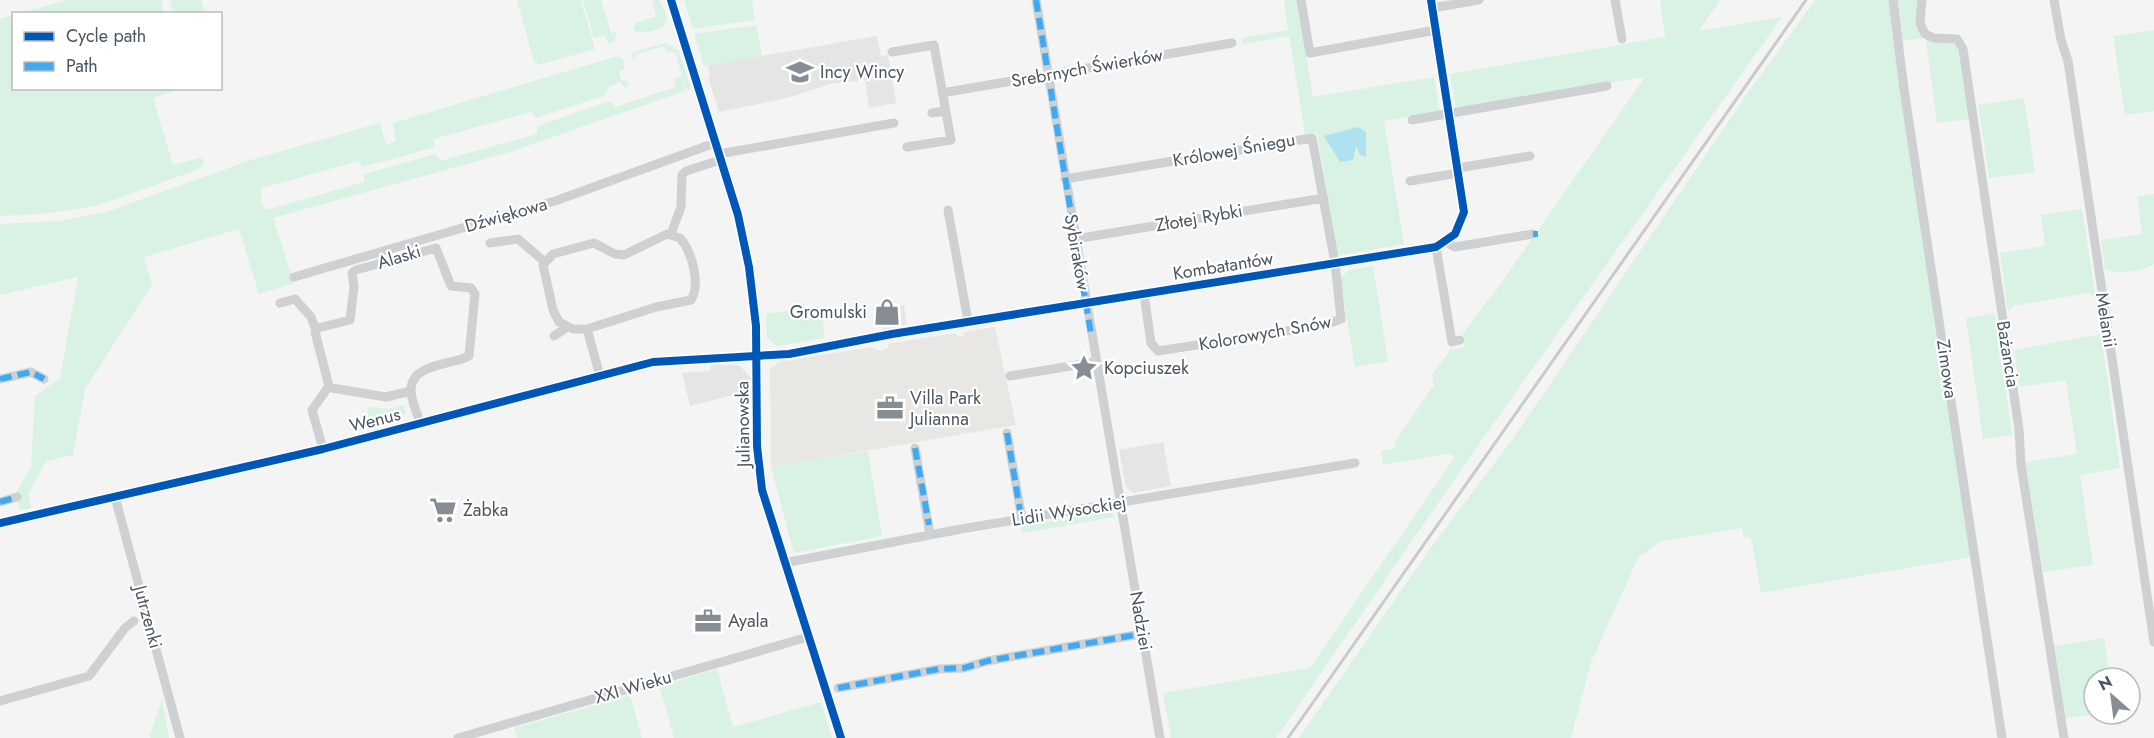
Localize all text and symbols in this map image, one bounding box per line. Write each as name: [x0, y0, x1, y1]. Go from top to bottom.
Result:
legend: [12, 12, 222, 90]
text: Cycle path: [66, 23, 146, 49]
street label: Srebrnych Świerków: [1009, 42, 1166, 94]
text: Path: [66, 53, 98, 79]
school or university icon: Incy Wincy: [785, 57, 815, 87]
place label: Incy Wincy: [820, 59, 904, 85]
street label: Królowej Śniegu: [1171, 126, 1297, 174]
street label: Dźwiękowa: [462, 191, 550, 239]
street label: Złotej Rybki: [1153, 198, 1245, 238]
street label: Sybiraków: [1058, 212, 1097, 293]
street label: Alaski: [374, 238, 424, 276]
street label: Kombatantów: [1171, 245, 1276, 287]
street label: Melanii: [2089, 291, 2123, 349]
shop icon: Gromulski: [872, 297, 902, 327]
place label: Gromulski: [790, 299, 867, 325]
street label: Kolorowych Snów: [1197, 308, 1334, 357]
street label: Bażancia: [1990, 319, 2026, 389]
street label: Zimowa: [1930, 338, 1964, 400]
place icon: Kopciuszek: [1069, 353, 1099, 383]
place label: Kopciuszek: [1104, 355, 1189, 381]
street label: Julianowska: [729, 381, 757, 469]
place label: Villa Park Julianna: [908, 385, 981, 432]
office icon: Villa Park Julianna: [875, 393, 905, 423]
street label: Wenus: [347, 401, 403, 439]
street label: Lidii Wysockiej: [1010, 489, 1128, 533]
supermarket icon: Żabka: [428, 495, 458, 525]
place label: Żabka: [463, 497, 508, 523]
street label: Jutrzenki: [127, 581, 169, 651]
street label: Nadziei: [1123, 589, 1159, 653]
office icon: Ayala: [693, 606, 723, 636]
place label: Ayala: [728, 608, 768, 634]
street label: XXI Wieku: [592, 664, 674, 710]
north arrow: [2082, 666, 2142, 726]
text: N: [2094, 670, 2116, 696]

